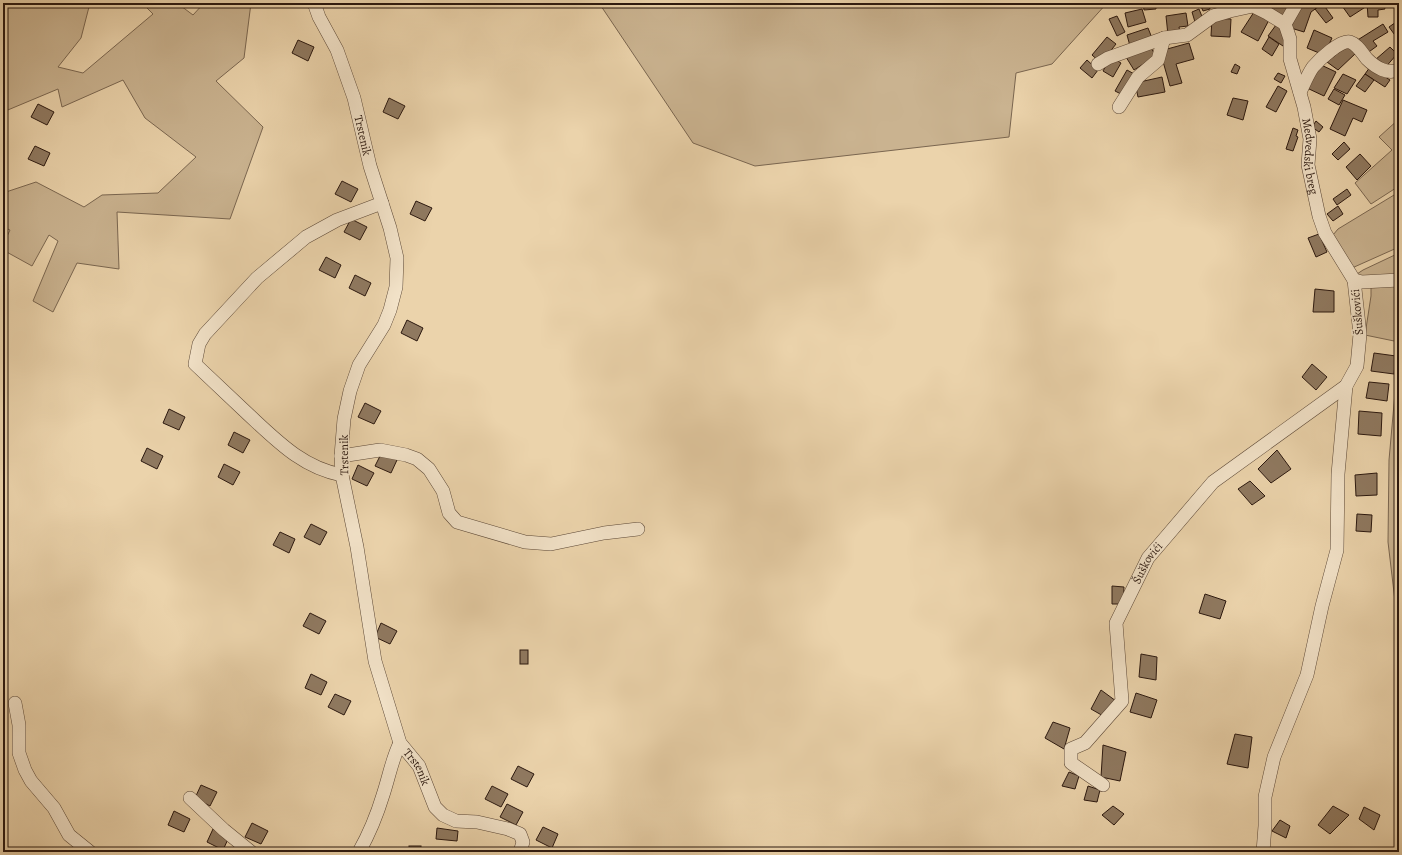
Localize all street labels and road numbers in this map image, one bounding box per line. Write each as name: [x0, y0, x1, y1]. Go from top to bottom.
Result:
street label: Trstenik: [350, 114, 375, 157]
street label: Medvedski breg: [1298, 117, 1322, 196]
street label: Šuškovići: [1347, 288, 1367, 336]
street label: Trstenik: [336, 434, 352, 476]
street label: Šuškovići: [1128, 539, 1166, 587]
street label: Trstenik: [400, 745, 434, 788]

